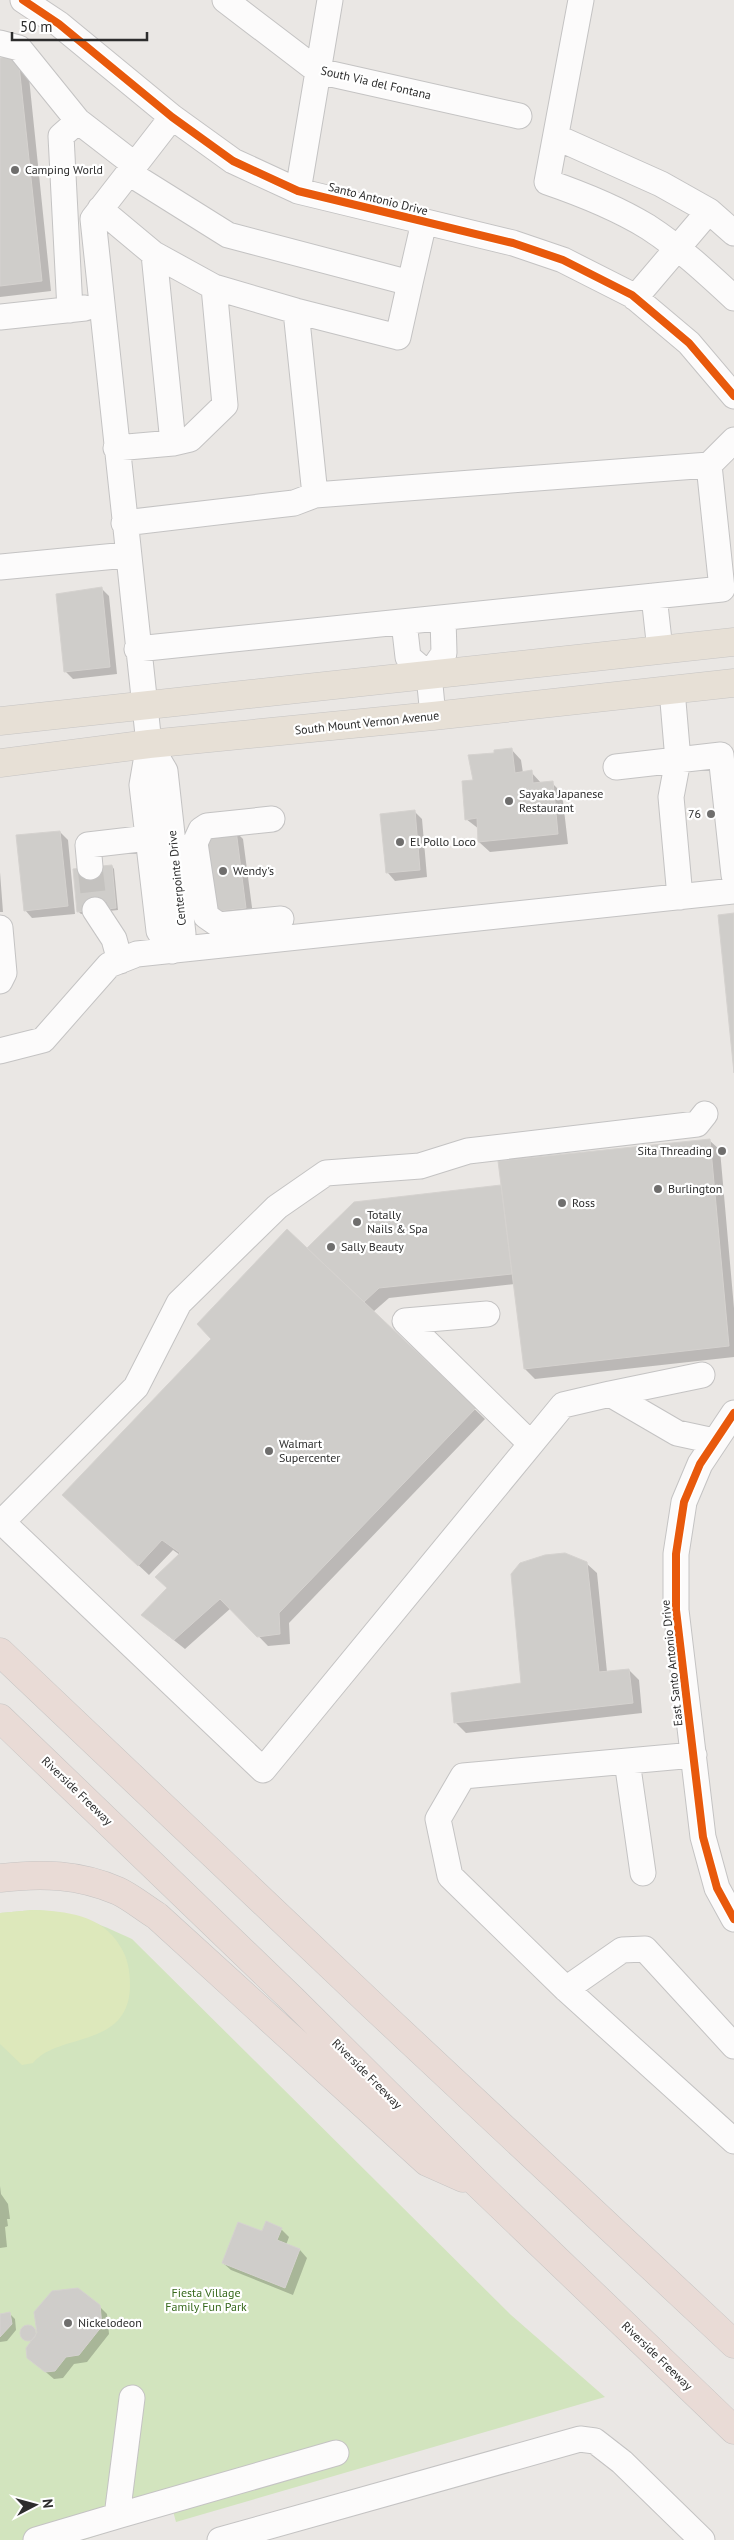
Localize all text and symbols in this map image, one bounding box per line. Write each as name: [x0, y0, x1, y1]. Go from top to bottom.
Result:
scale bar: [12, 10, 148, 42]
text: 50 m: [20, 17, 53, 36]
street label: South Via del Fontana: [319, 63, 433, 103]
place label: Camping World: [25, 162, 103, 177]
marker: Camping World: [9, 164, 21, 176]
street label: Santo Antonio Drive: [327, 179, 430, 218]
street label: South Mount Vernon Avenue: [294, 707, 440, 738]
place label: Sayaka Japanese Restaurant: [519, 786, 603, 815]
marker: Sayaka Japanese Restaurant: [503, 795, 515, 807]
place label: 76: [688, 806, 701, 821]
marker: 76: [705, 808, 717, 820]
street label: Centerpointe Drive: [164, 830, 189, 927]
place label: El Pollo Loco: [410, 834, 476, 849]
marker: El Pollo Loco: [394, 836, 406, 848]
place label: Wendy's: [233, 863, 274, 878]
marker: Wendy's: [217, 865, 229, 877]
place label: Sita Threading: [638, 1143, 712, 1158]
marker: Sita Threading: [716, 1145, 728, 1157]
place label: Burlington: [668, 1181, 722, 1196]
marker: Burlington: [652, 1183, 664, 1195]
place label: Ross: [572, 1195, 595, 1210]
marker: Ross: [556, 1197, 568, 1209]
place label: Totally Nails & Spa: [367, 1207, 428, 1236]
marker: Totally Nails & Spa: [351, 1216, 363, 1228]
place label: Sally Beauty: [341, 1239, 404, 1254]
marker: Sally Beauty: [325, 1241, 337, 1253]
place label: Walmart Supercenter: [279, 1436, 340, 1465]
marker: Walmart Supercenter: [263, 1445, 275, 1457]
street label: East Santo Antonio Drive: [657, 1599, 686, 1727]
street label: Riverside Freeway: [39, 1753, 116, 1829]
street label: Riverside Freeway: [329, 2036, 406, 2112]
park label: Fiesta Village Family Fun Park: [165, 2285, 247, 2314]
place label: Nickelodeon: [78, 2315, 142, 2330]
marker: Nickelodeon: [62, 2317, 74, 2329]
street label: Riverside Freeway: [619, 2318, 696, 2394]
north arrow: [10, 2480, 60, 2530]
text: N: [38, 2498, 57, 2509]

